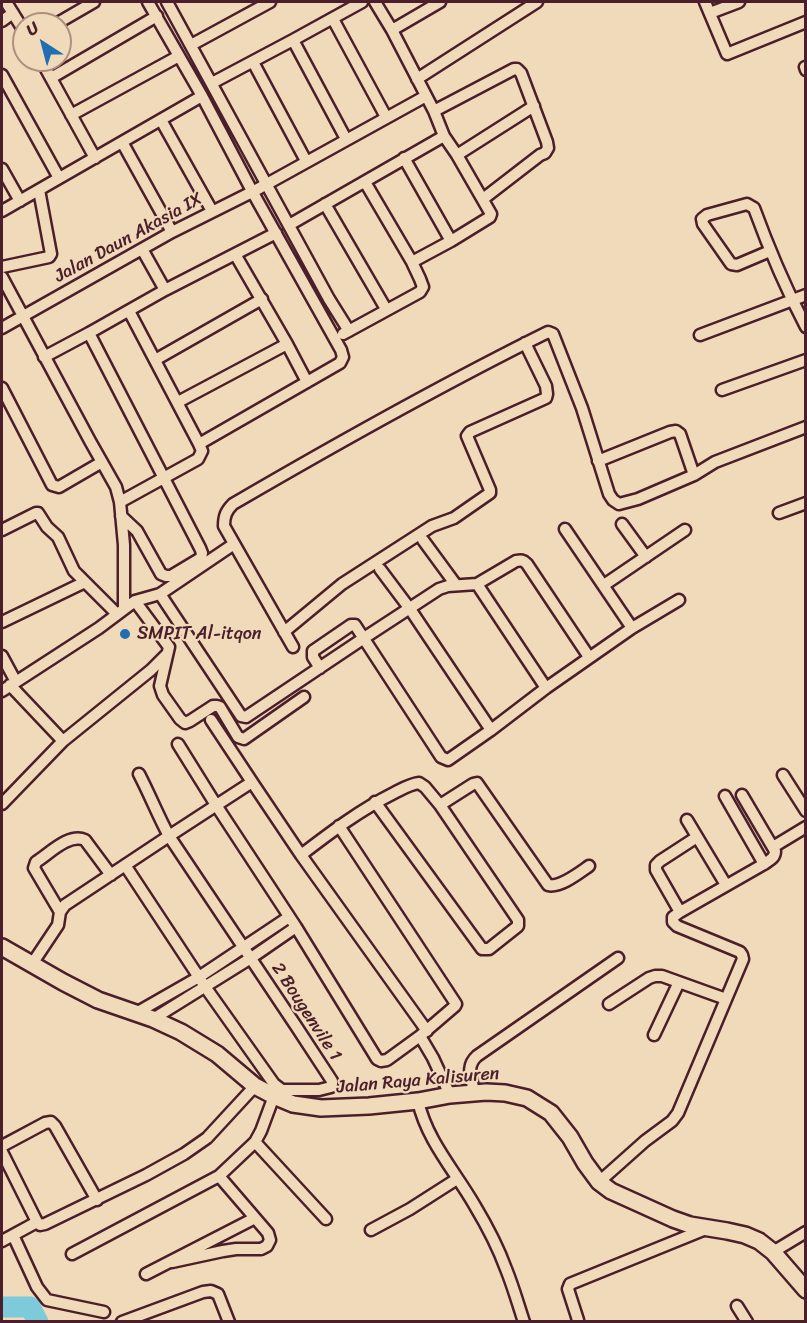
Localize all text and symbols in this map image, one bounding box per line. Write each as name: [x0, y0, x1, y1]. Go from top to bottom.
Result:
north arrow: [12, 12, 72, 72]
text: U: [19, 14, 45, 43]
street label: Jalan Daun Akasia IX: [51, 188, 207, 288]
place label: SMPIT Al-itqon: [137, 623, 262, 645]
marker: SMPIT Al-itqon: [118, 627, 132, 641]
street label: 2 Bougenvile 1: [266, 959, 346, 1065]
street label: Jalan Raya Kalisuren: [336, 1063, 500, 1099]

